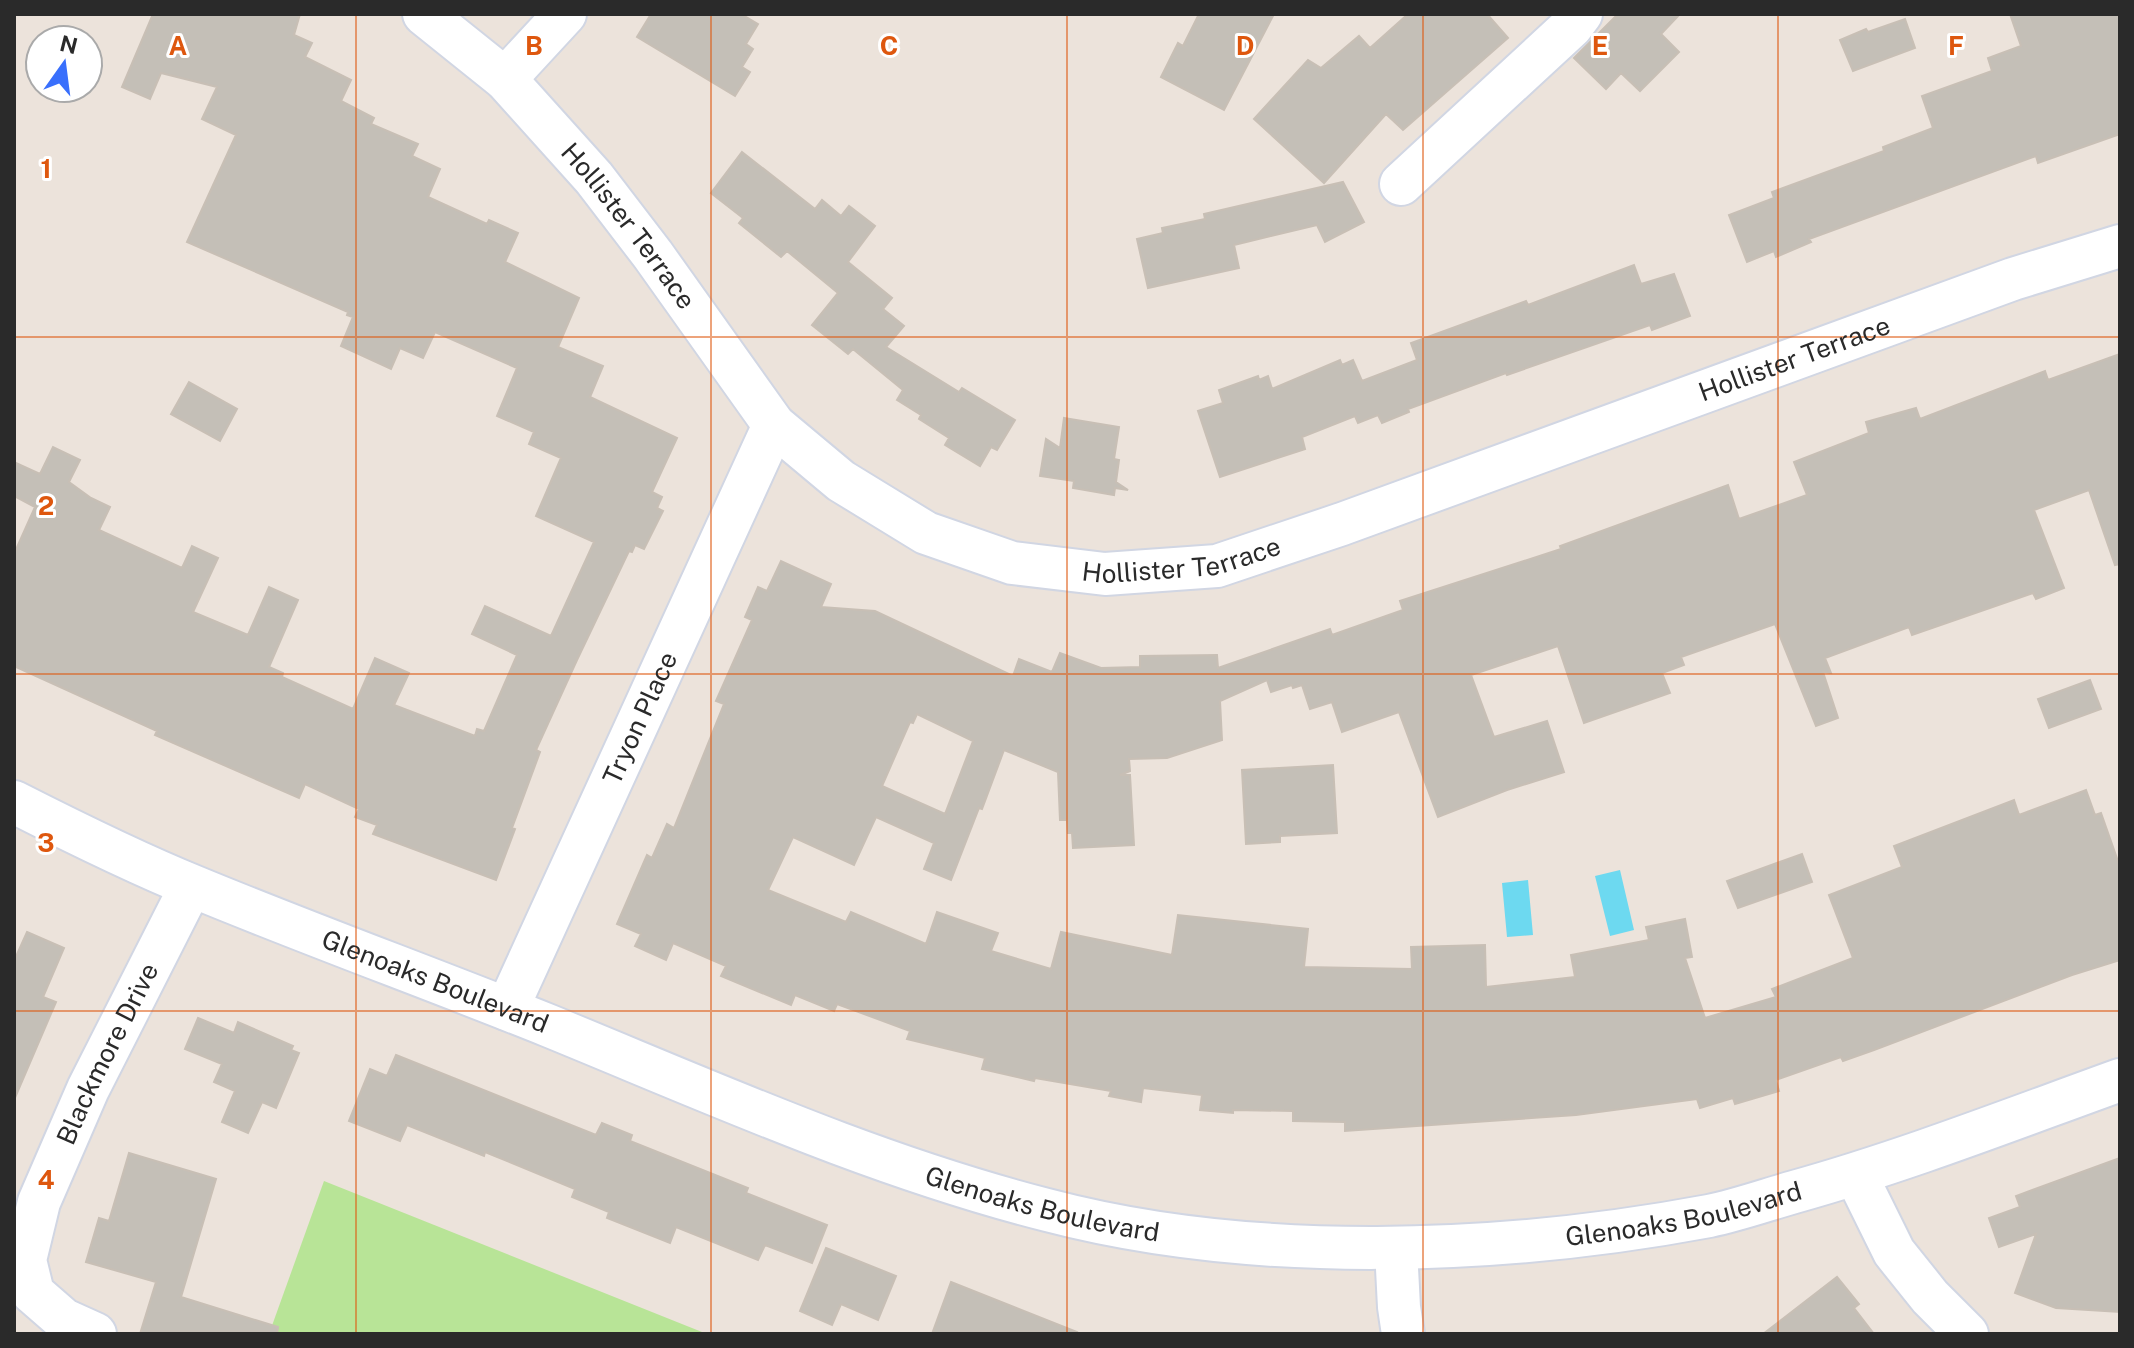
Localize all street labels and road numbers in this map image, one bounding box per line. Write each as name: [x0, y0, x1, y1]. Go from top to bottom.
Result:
street label: Hollister Terrace: [555, 136, 702, 315]
street label: Hollister Terrace: [1694, 309, 1894, 407]
street label: Hollister Terrace: [1080, 530, 1284, 589]
street label: Tryon Place: [596, 647, 683, 789]
street label: Glenoaks Boulevard: [317, 923, 553, 1039]
street label: Blackmore Drive: [50, 958, 164, 1149]
street label: Glenoaks Boulevard: [921, 1159, 1162, 1248]
street label: Glenoaks Boulevard: [1564, 1175, 1805, 1252]

